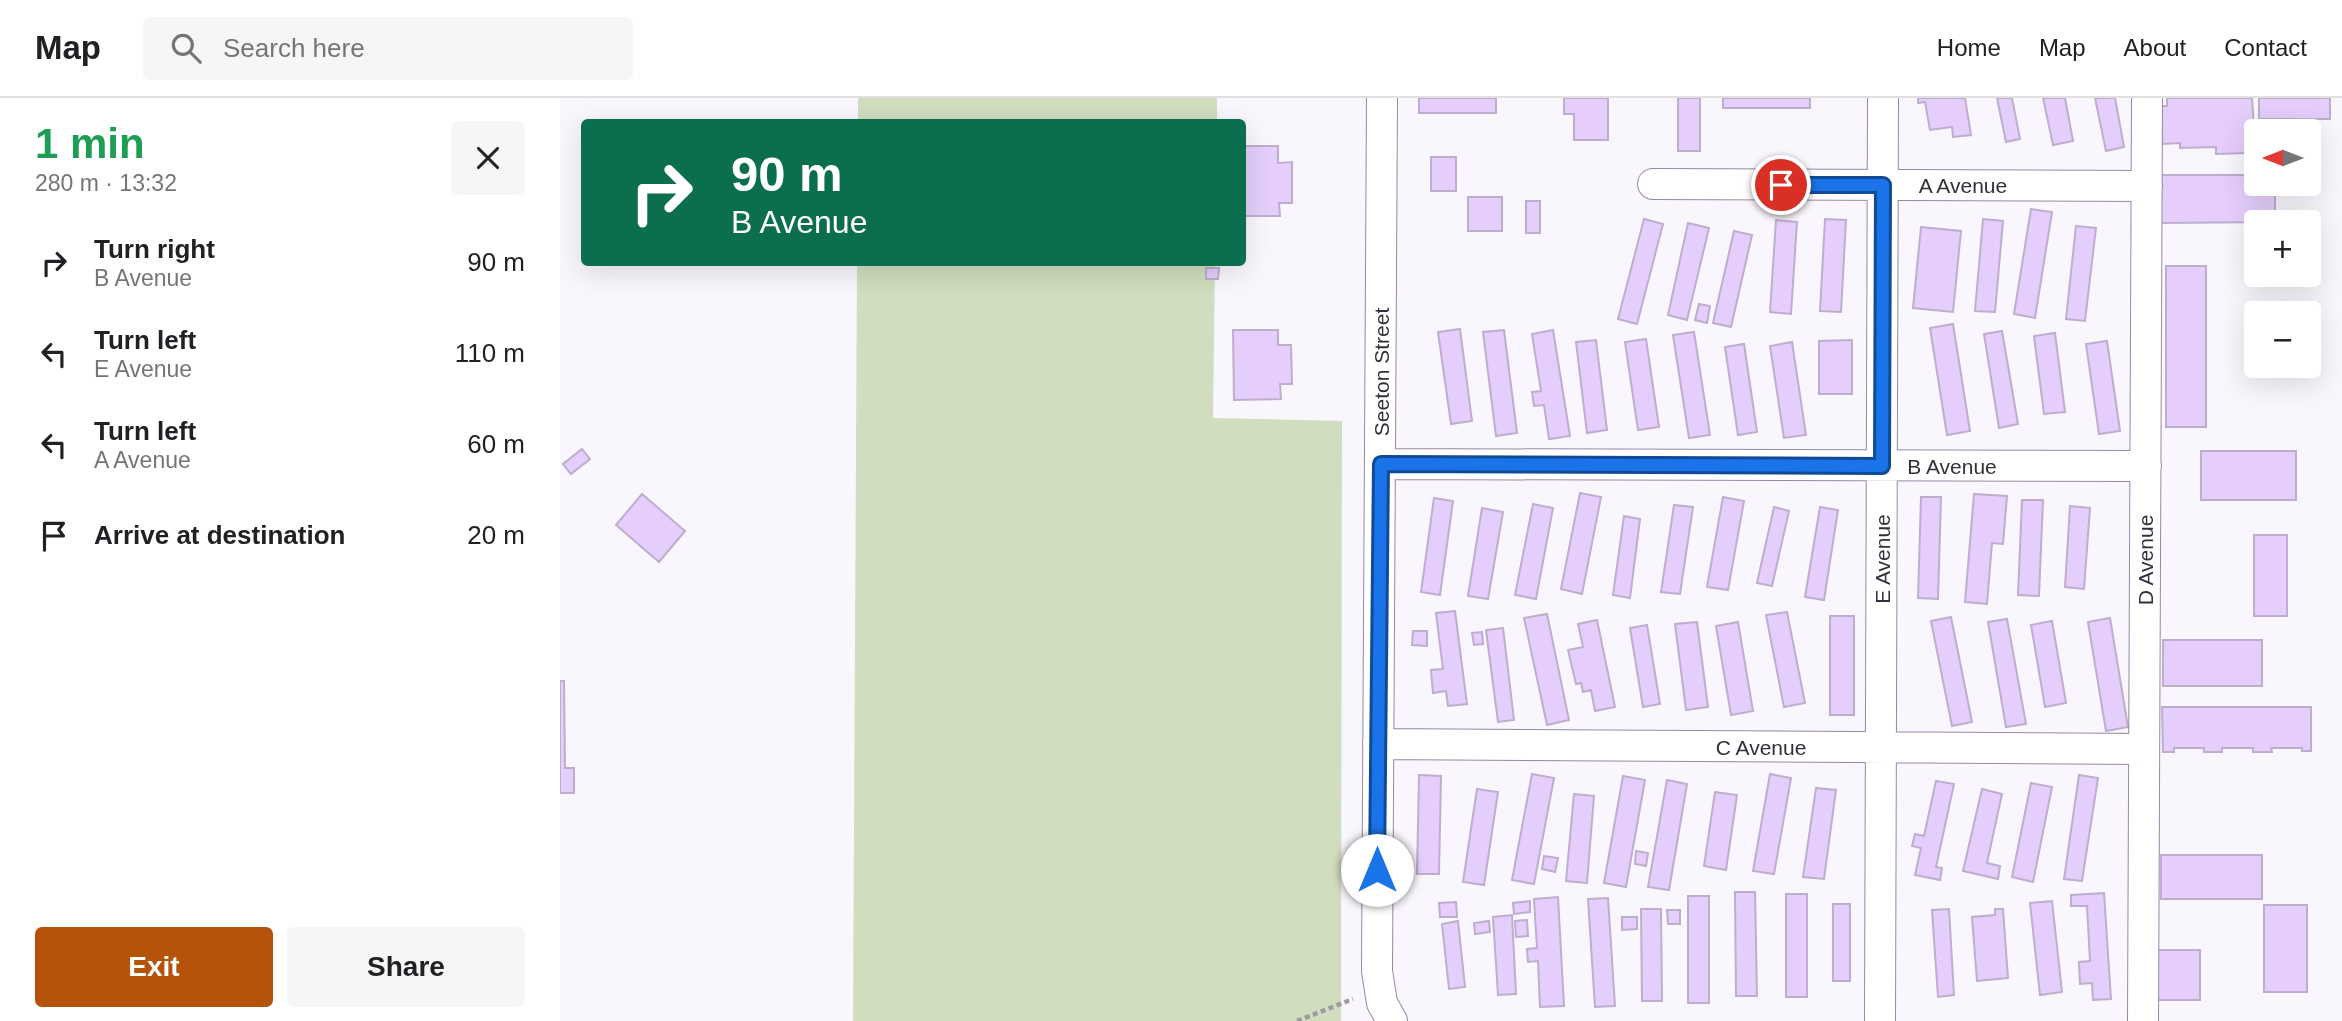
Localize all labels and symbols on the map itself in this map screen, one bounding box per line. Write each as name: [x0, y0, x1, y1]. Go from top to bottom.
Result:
north arrow: [2244, 119, 2320, 196]
pin: [1751, 155, 1811, 215]
street label: A Avenue: [1919, 174, 2007, 197]
street label: Seeton Street: [1370, 308, 1393, 436]
street label: B Avenue: [1907, 455, 1997, 478]
street label: E Avenue: [1871, 514, 1894, 604]
street label: D Avenue: [2134, 515, 2157, 605]
street label: C Avenue: [1716, 736, 1806, 759]
position arrow: [1340, 833, 1414, 907]

